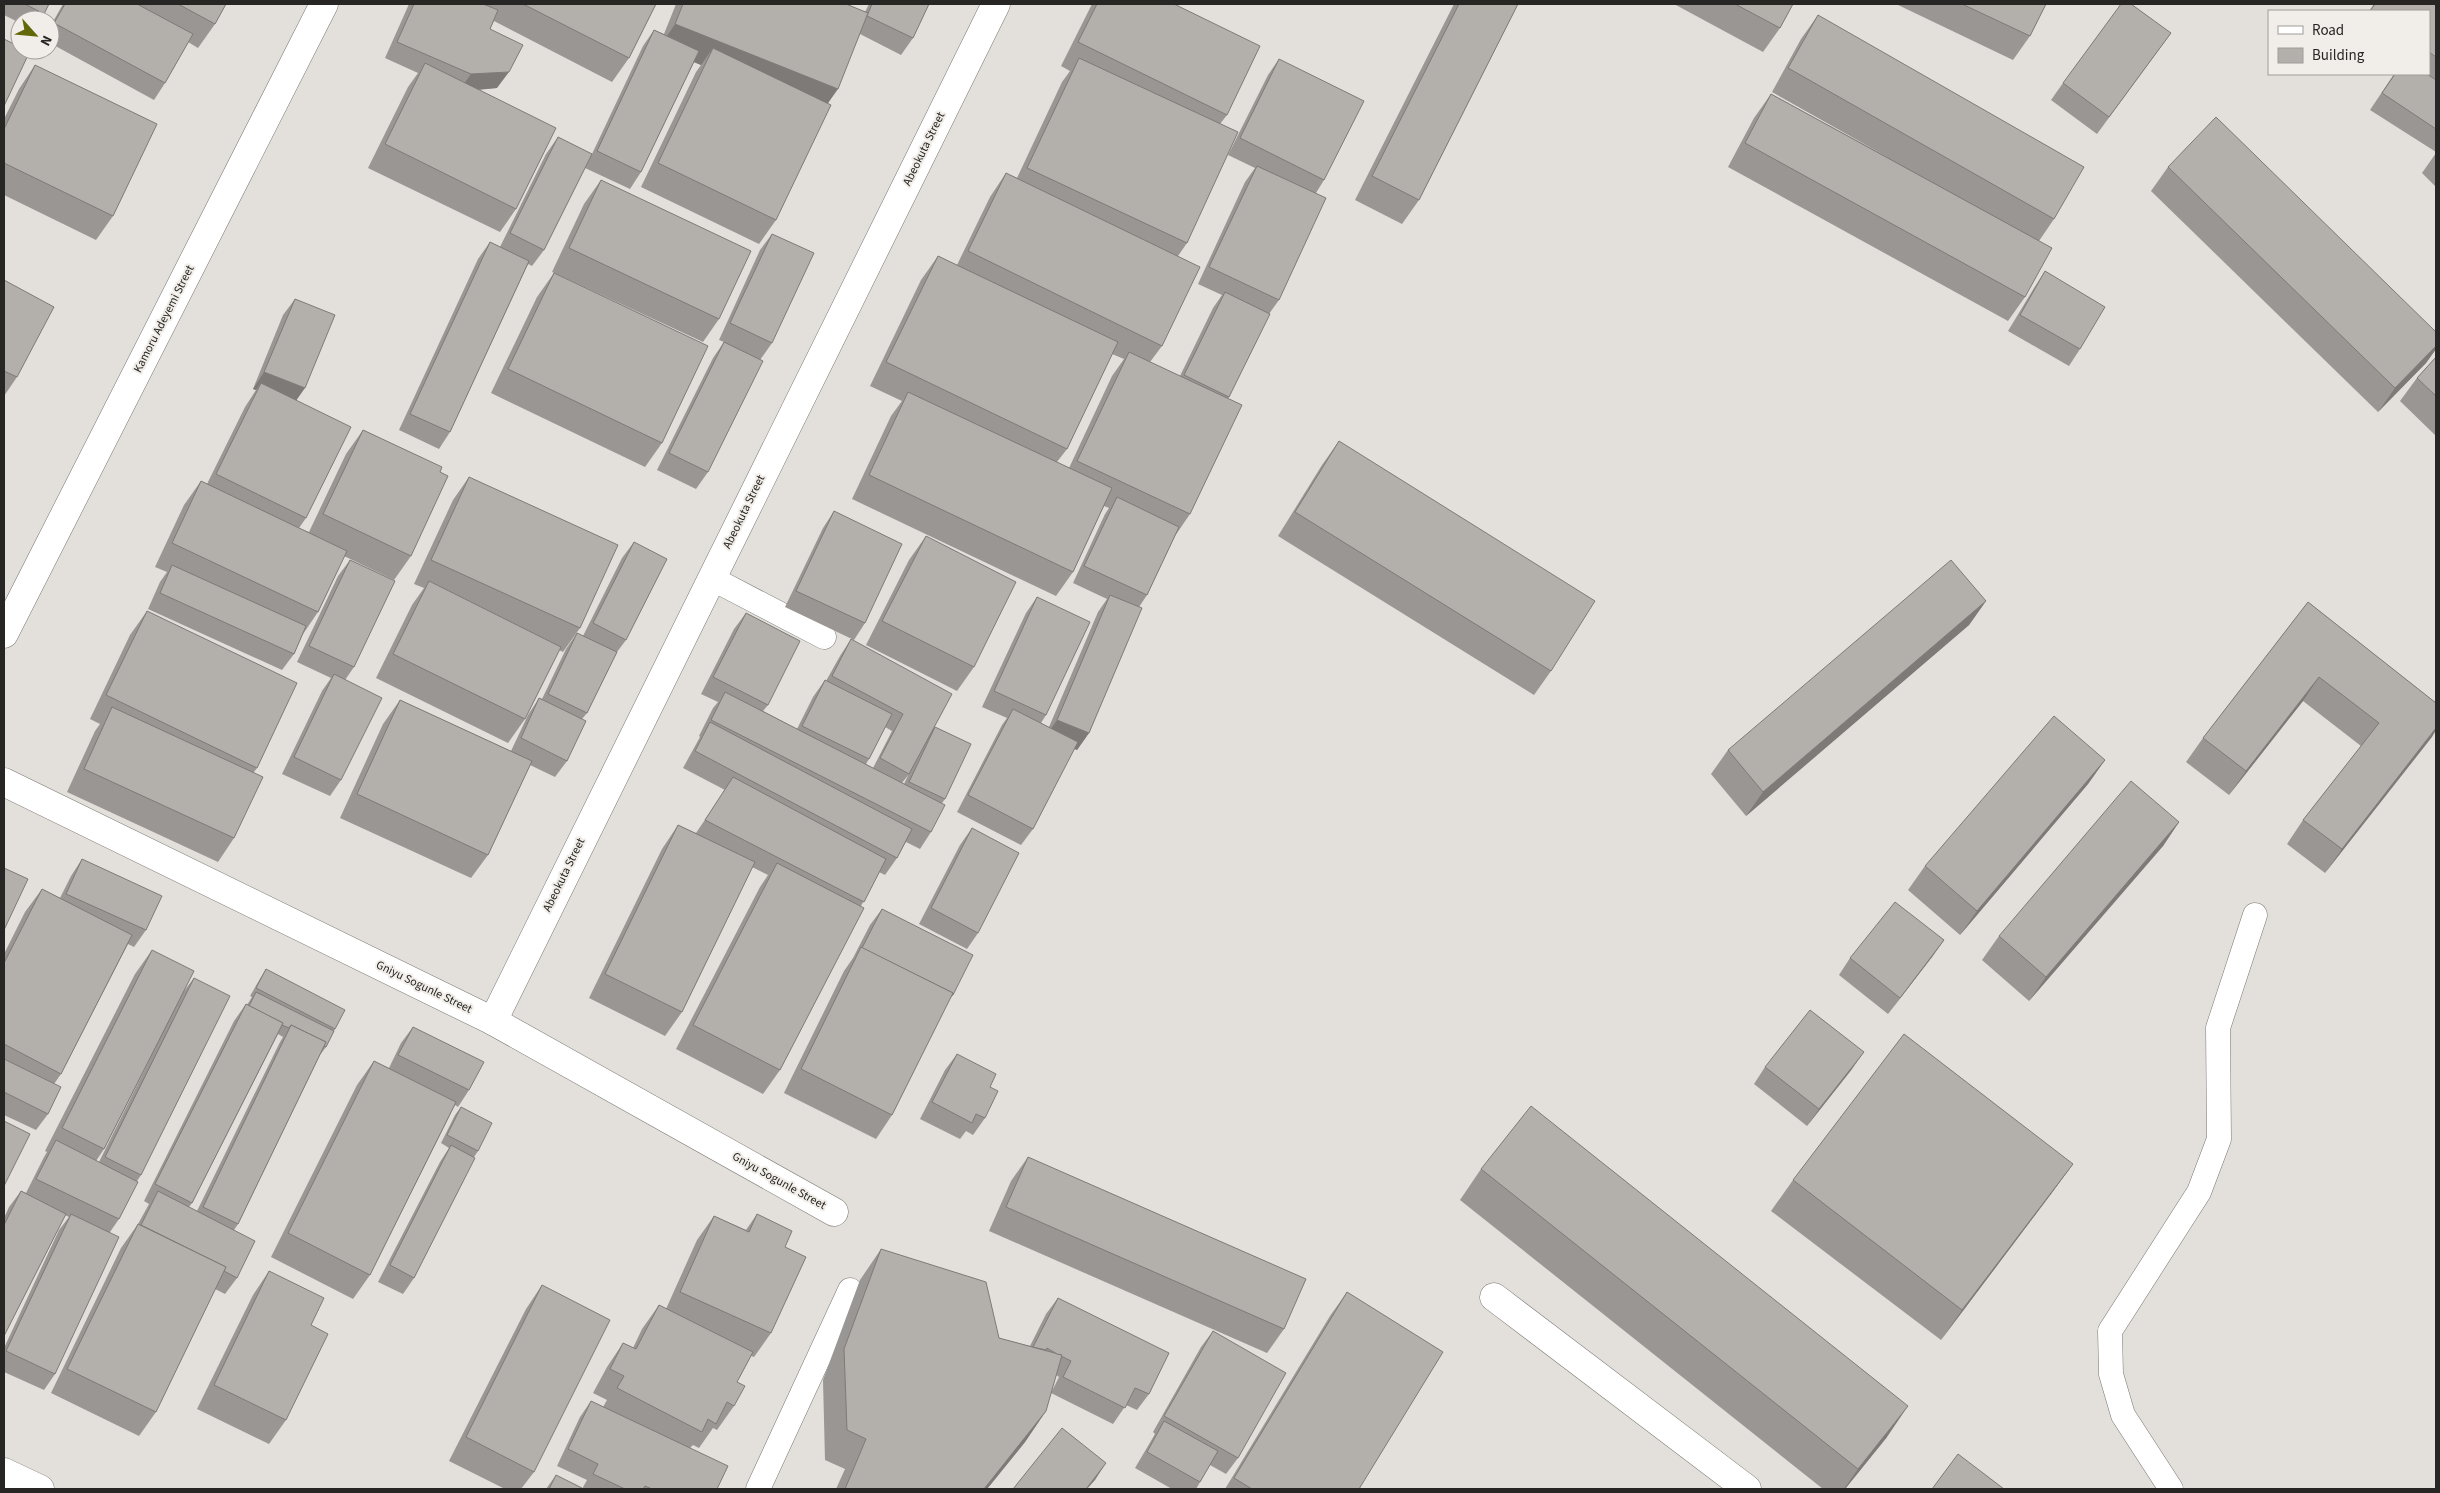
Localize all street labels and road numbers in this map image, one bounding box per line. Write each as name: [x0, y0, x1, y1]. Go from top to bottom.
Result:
street label: Abeokuta Street: [899, 109, 949, 189]
street label: Kamoru Adeyemi Street: [130, 262, 198, 376]
street label: Abeokuta Street: [719, 472, 769, 552]
street label: Abeokuta Street: [539, 835, 589, 915]
street label: Gniyu Sogunle Street: [373, 956, 475, 1018]
street label: Gniyu Sogunle Street: [729, 1148, 829, 1214]

